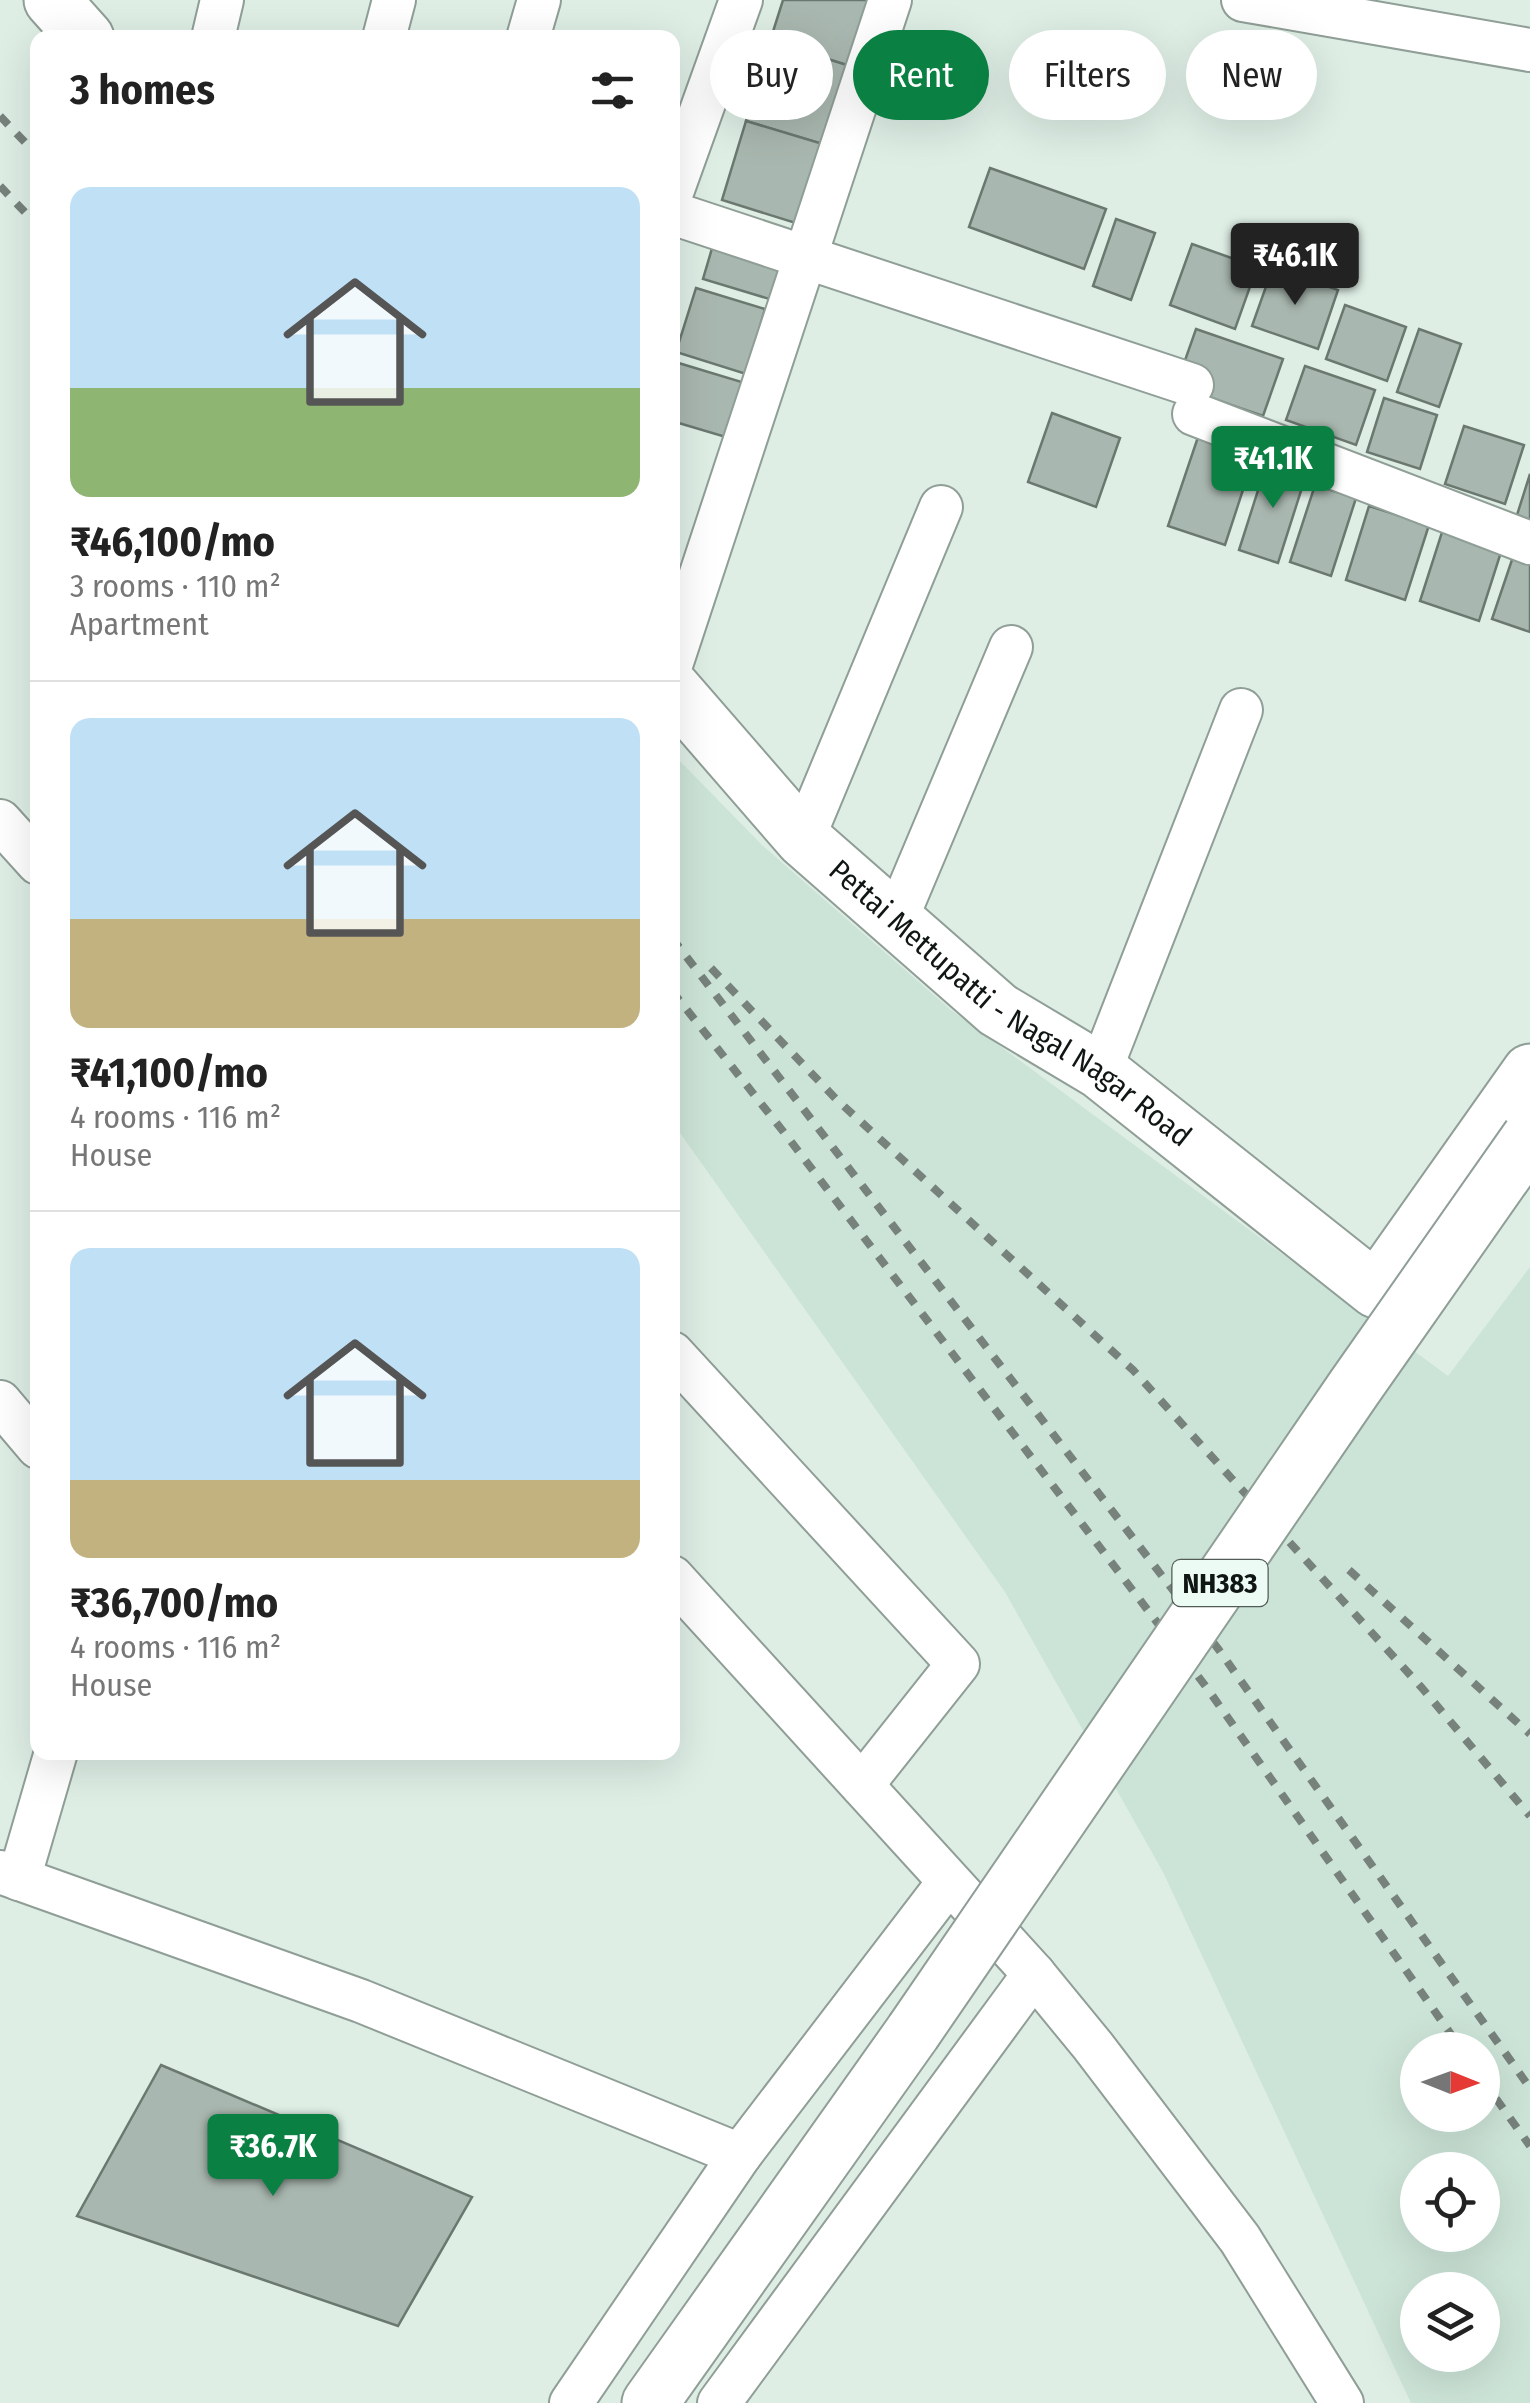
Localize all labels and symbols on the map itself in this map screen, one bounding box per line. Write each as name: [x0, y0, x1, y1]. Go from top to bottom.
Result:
pin: ₹46.1K: [1214, 223, 1376, 308]
pin: ₹41.1K: [1192, 426, 1354, 511]
street label: Pettai Mettupatti - Nagal Nagar Road: [822, 852, 1198, 1154]
road number: NH383: [1172, 1560, 1268, 1606]
north arrow: [1400, 2032, 1500, 2132]
pin: ₹36.7K: [192, 2114, 354, 2199]

